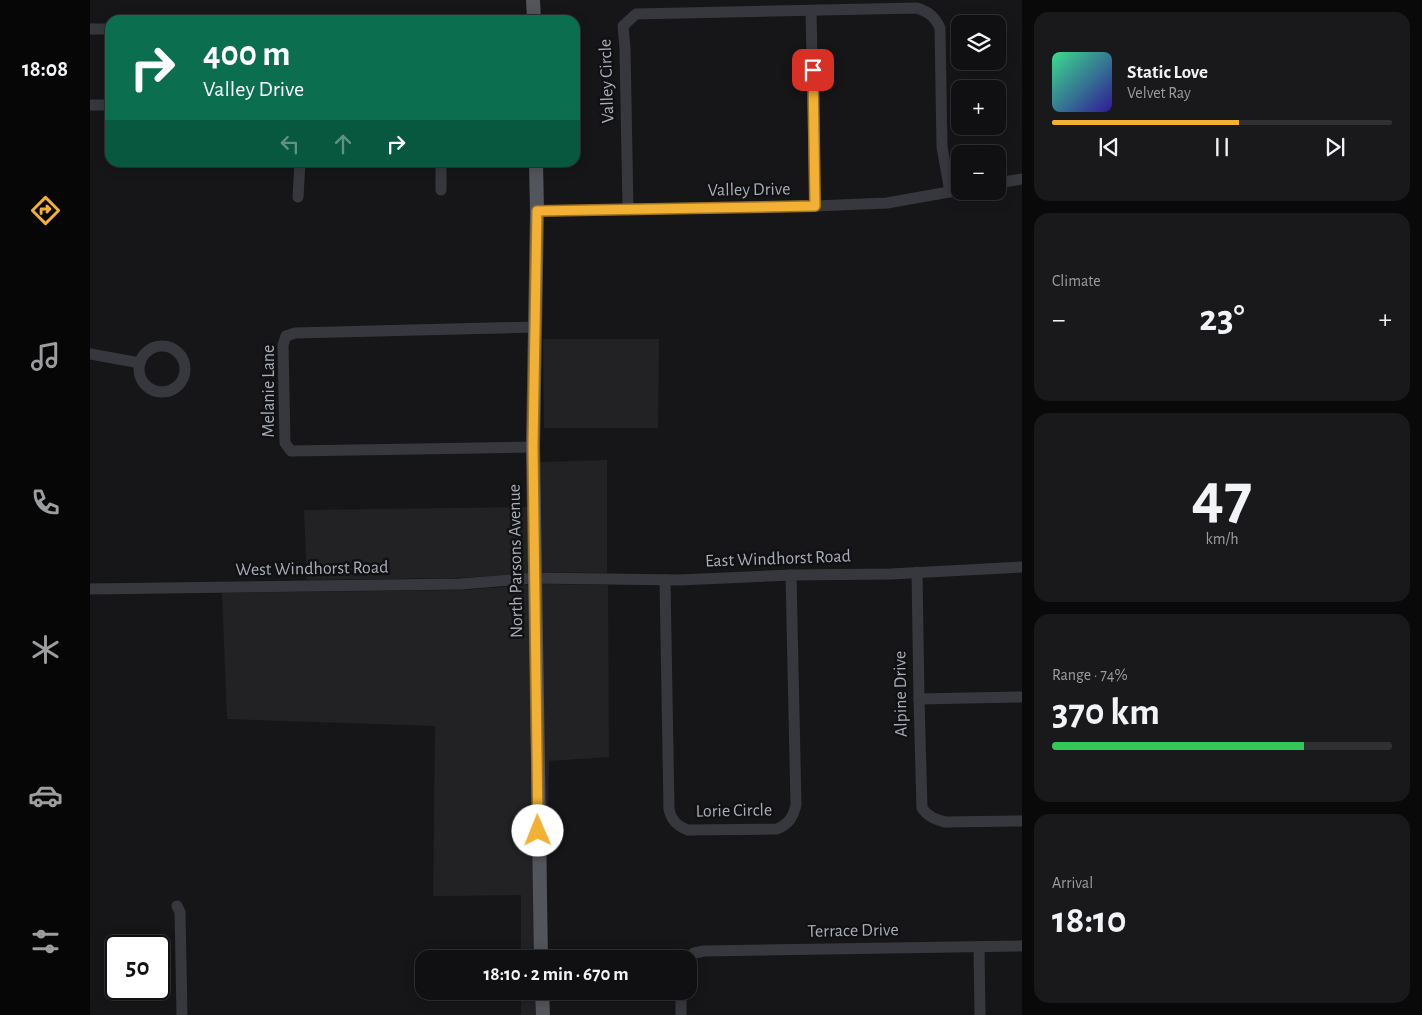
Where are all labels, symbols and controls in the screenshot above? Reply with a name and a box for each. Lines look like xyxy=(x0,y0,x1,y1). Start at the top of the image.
map controls xyxy=(951,15,1006,200)
button: layers xyxy=(951,15,1006,70)
icon: right xyxy=(120,35,185,100)
text: 400 m xyxy=(203,37,291,72)
street label: Valley Circle xyxy=(597,38,617,124)
pin xyxy=(792,49,834,91)
icon: arrive xyxy=(799,56,827,84)
text: 18:08 xyxy=(22,58,68,80)
text: Static Love xyxy=(1127,63,1208,82)
text: Valley Drive xyxy=(203,78,304,100)
button: + xyxy=(951,80,1006,135)
text: Velvet Ray xyxy=(1127,85,1191,101)
icon: left xyxy=(276,130,304,158)
icon: ahead xyxy=(329,130,357,158)
icon: right xyxy=(382,130,410,158)
icon: previous xyxy=(1095,133,1123,161)
icon: pause xyxy=(1208,133,1236,161)
icon: next xyxy=(1321,133,1349,161)
button: − xyxy=(951,145,1006,200)
street label: Valley Drive xyxy=(707,180,791,200)
icon: directions xyxy=(28,193,63,228)
text: Climate xyxy=(1052,273,1101,289)
text: 23° xyxy=(1199,300,1245,338)
text: − xyxy=(1052,306,1065,334)
text: + xyxy=(1379,306,1392,334)
icon: music xyxy=(28,339,63,374)
street label: Melanie Lane xyxy=(260,345,278,437)
text: 47 xyxy=(1192,465,1252,530)
street label: North Parsons Avenue xyxy=(506,484,526,638)
icon: phone xyxy=(28,485,63,520)
text: km/h xyxy=(1205,531,1239,547)
street label: East Windhorst Road xyxy=(705,547,851,571)
street label: West Windhorst Road xyxy=(235,559,389,579)
icon: climate xyxy=(28,632,63,667)
street label: Alpine Drive xyxy=(891,651,911,737)
text: Range · 74% xyxy=(1052,667,1128,683)
text: 370 km xyxy=(1052,694,1160,732)
icon: car xyxy=(28,778,63,813)
street label: Lorie Circle xyxy=(696,801,772,821)
position arrow xyxy=(511,804,563,856)
text: Arrival xyxy=(1052,875,1093,891)
text: 18:10 xyxy=(1052,902,1127,940)
street label: Terrace Drive xyxy=(807,921,899,941)
icon: filters xyxy=(28,924,63,959)
speed limit sign: 50 xyxy=(105,935,170,1000)
text: 18:10 · 2 min · 670 m xyxy=(483,965,629,984)

